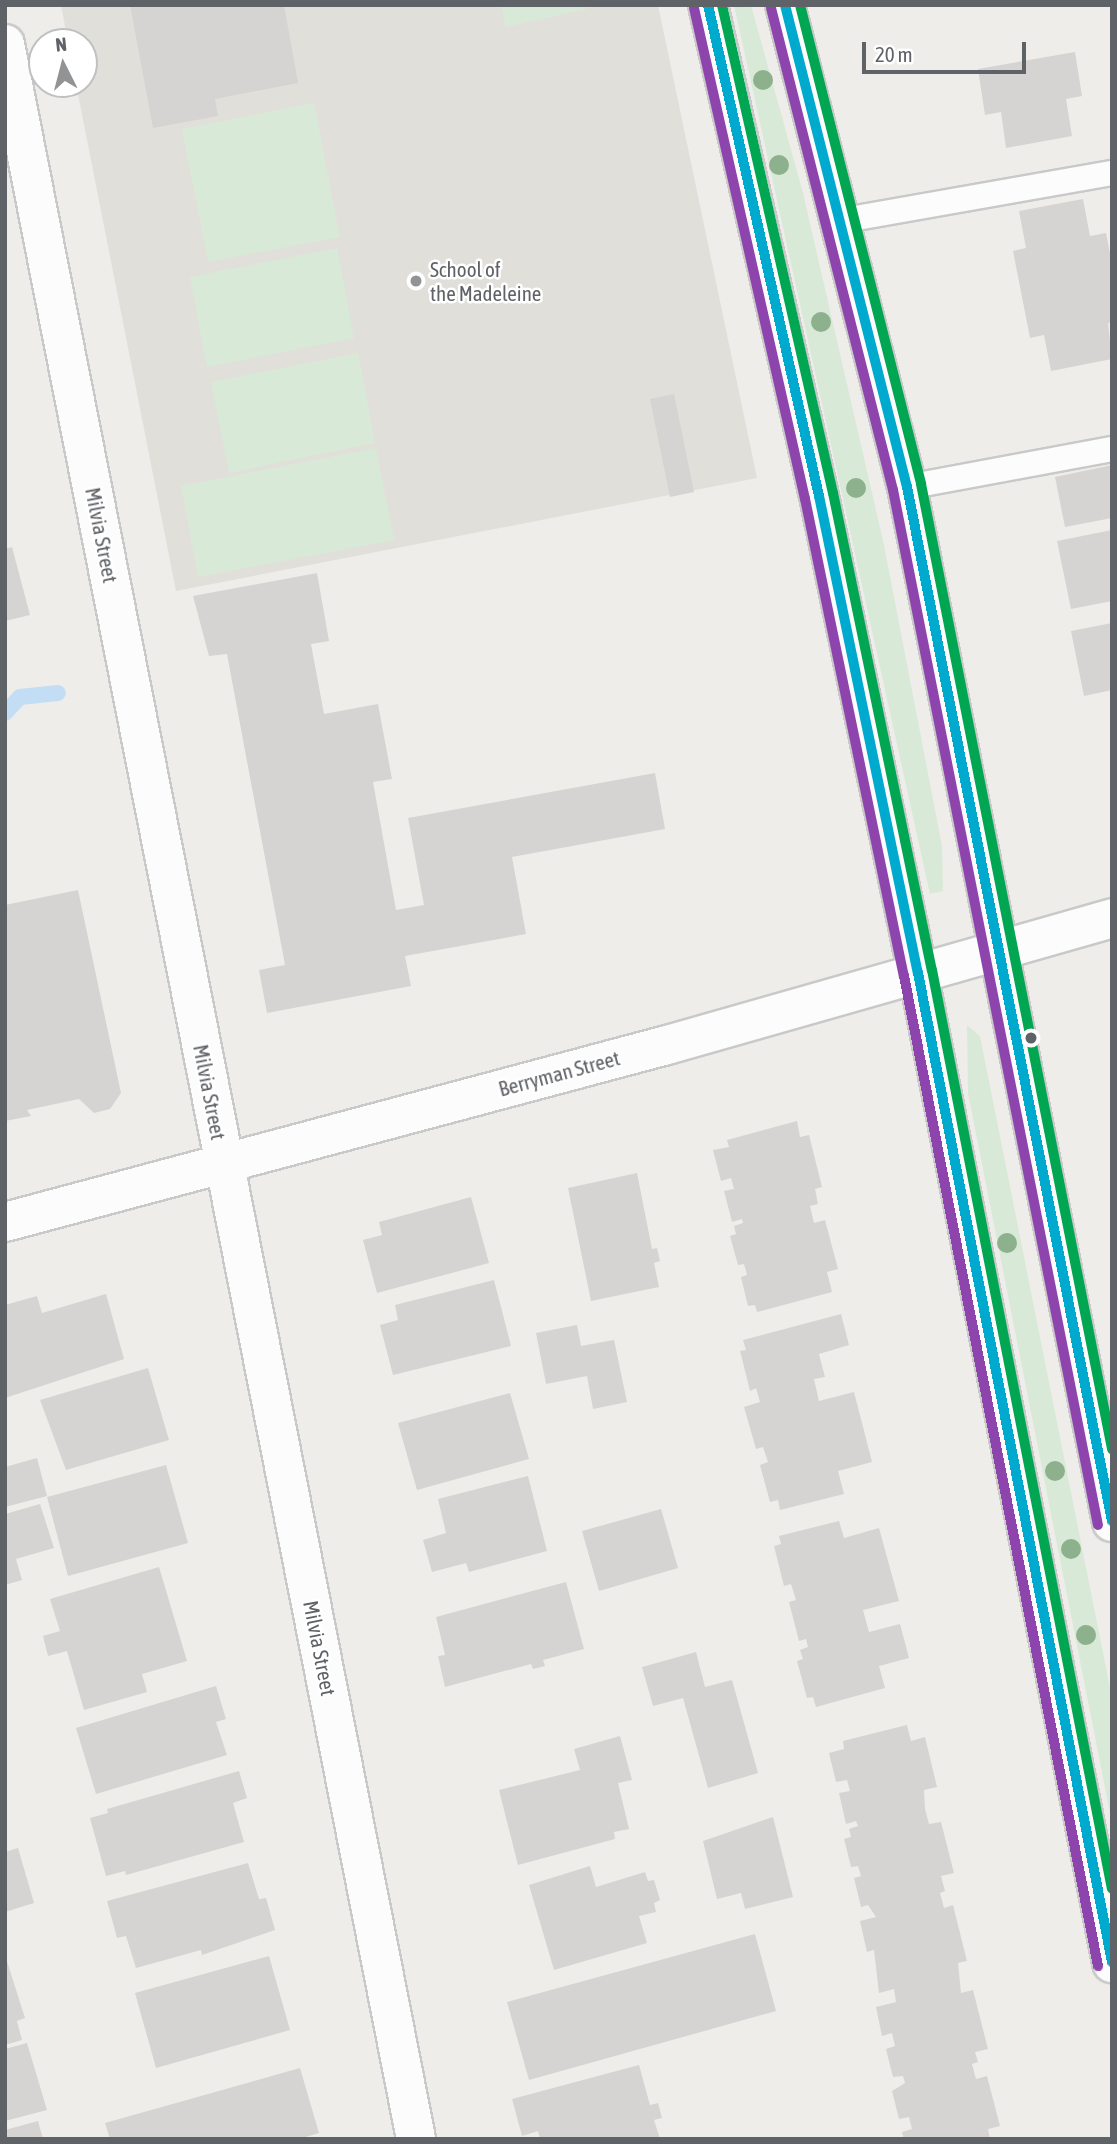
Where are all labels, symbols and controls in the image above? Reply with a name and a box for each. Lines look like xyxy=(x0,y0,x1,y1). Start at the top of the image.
north arrow xyxy=(28,28,98,98)
scale bar xyxy=(865,28,1030,72)
text: N xyxy=(54,33,68,56)
text: 20 m xyxy=(875,42,913,66)
place label: School of the Madeleine xyxy=(430,256,541,306)
marker: School of the Madeleine xyxy=(408,273,424,289)
street label: Milvia Street xyxy=(80,485,124,585)
unlabelled marker xyxy=(1024,1031,1038,1045)
street label: Milvia Street xyxy=(188,1042,232,1142)
street label: Berryman Street xyxy=(496,1045,622,1101)
street label: Milvia Street xyxy=(298,1598,342,1698)

